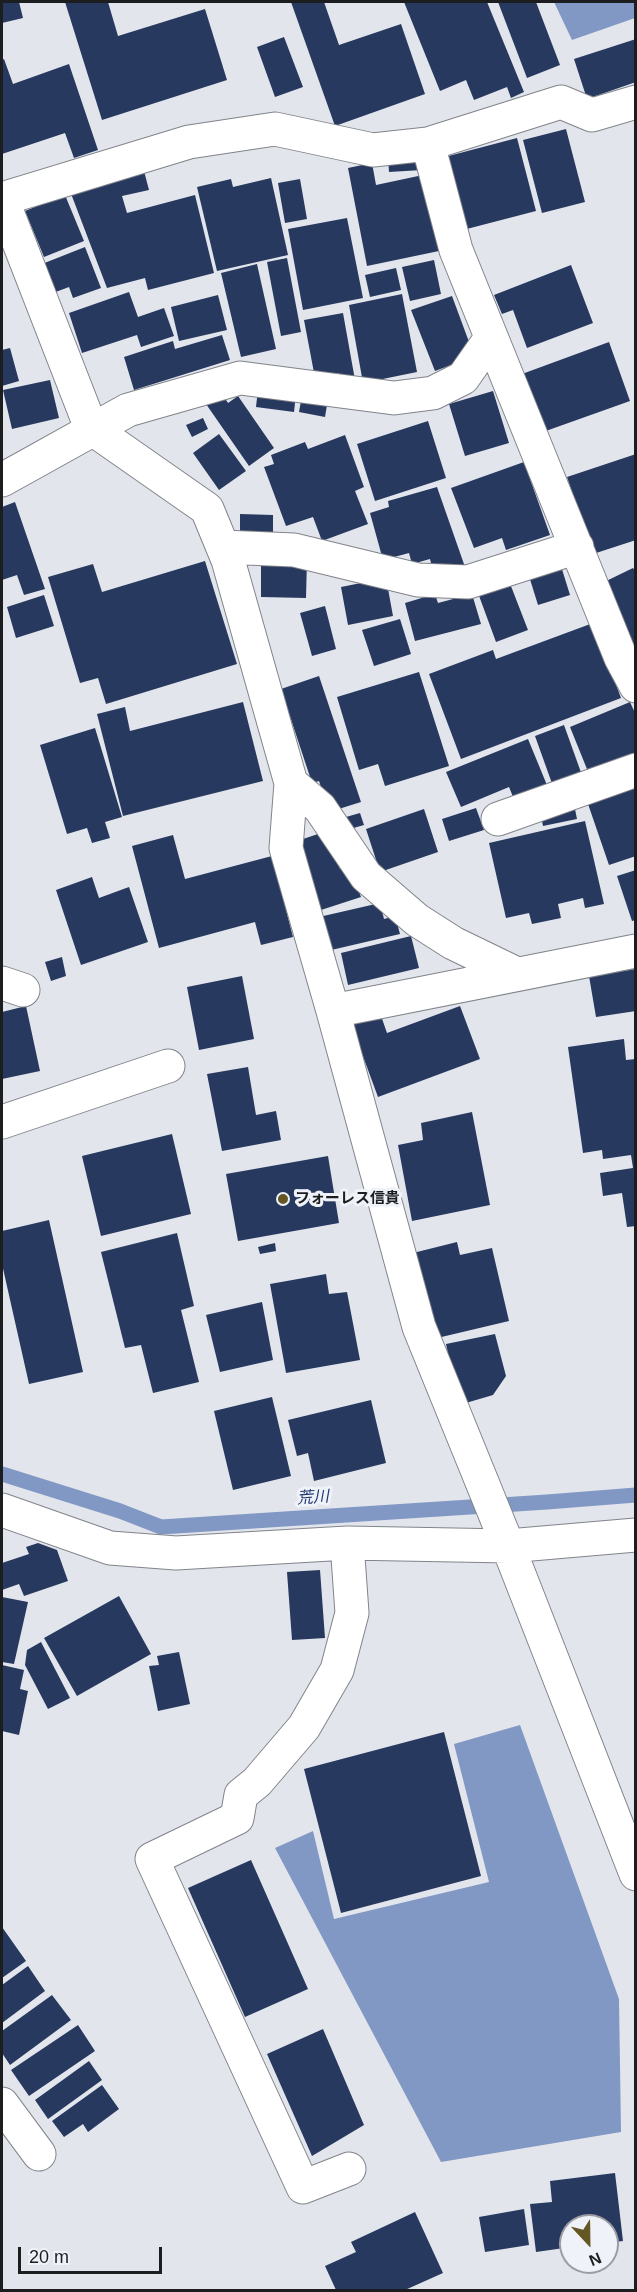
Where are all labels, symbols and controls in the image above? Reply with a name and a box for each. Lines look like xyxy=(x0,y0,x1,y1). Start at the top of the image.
place label: フォーレス信貴 xyxy=(295,1190,400,1208)
marker: フォーレス信貴 xyxy=(276,1192,290,1206)
water label: 荒川 xyxy=(296,1487,330,1509)
north arrow xyxy=(559,2214,619,2274)
scale bar xyxy=(21,2235,165,2273)
text: 20 m xyxy=(29,2247,69,2267)
text: N xyxy=(587,2249,604,2269)

